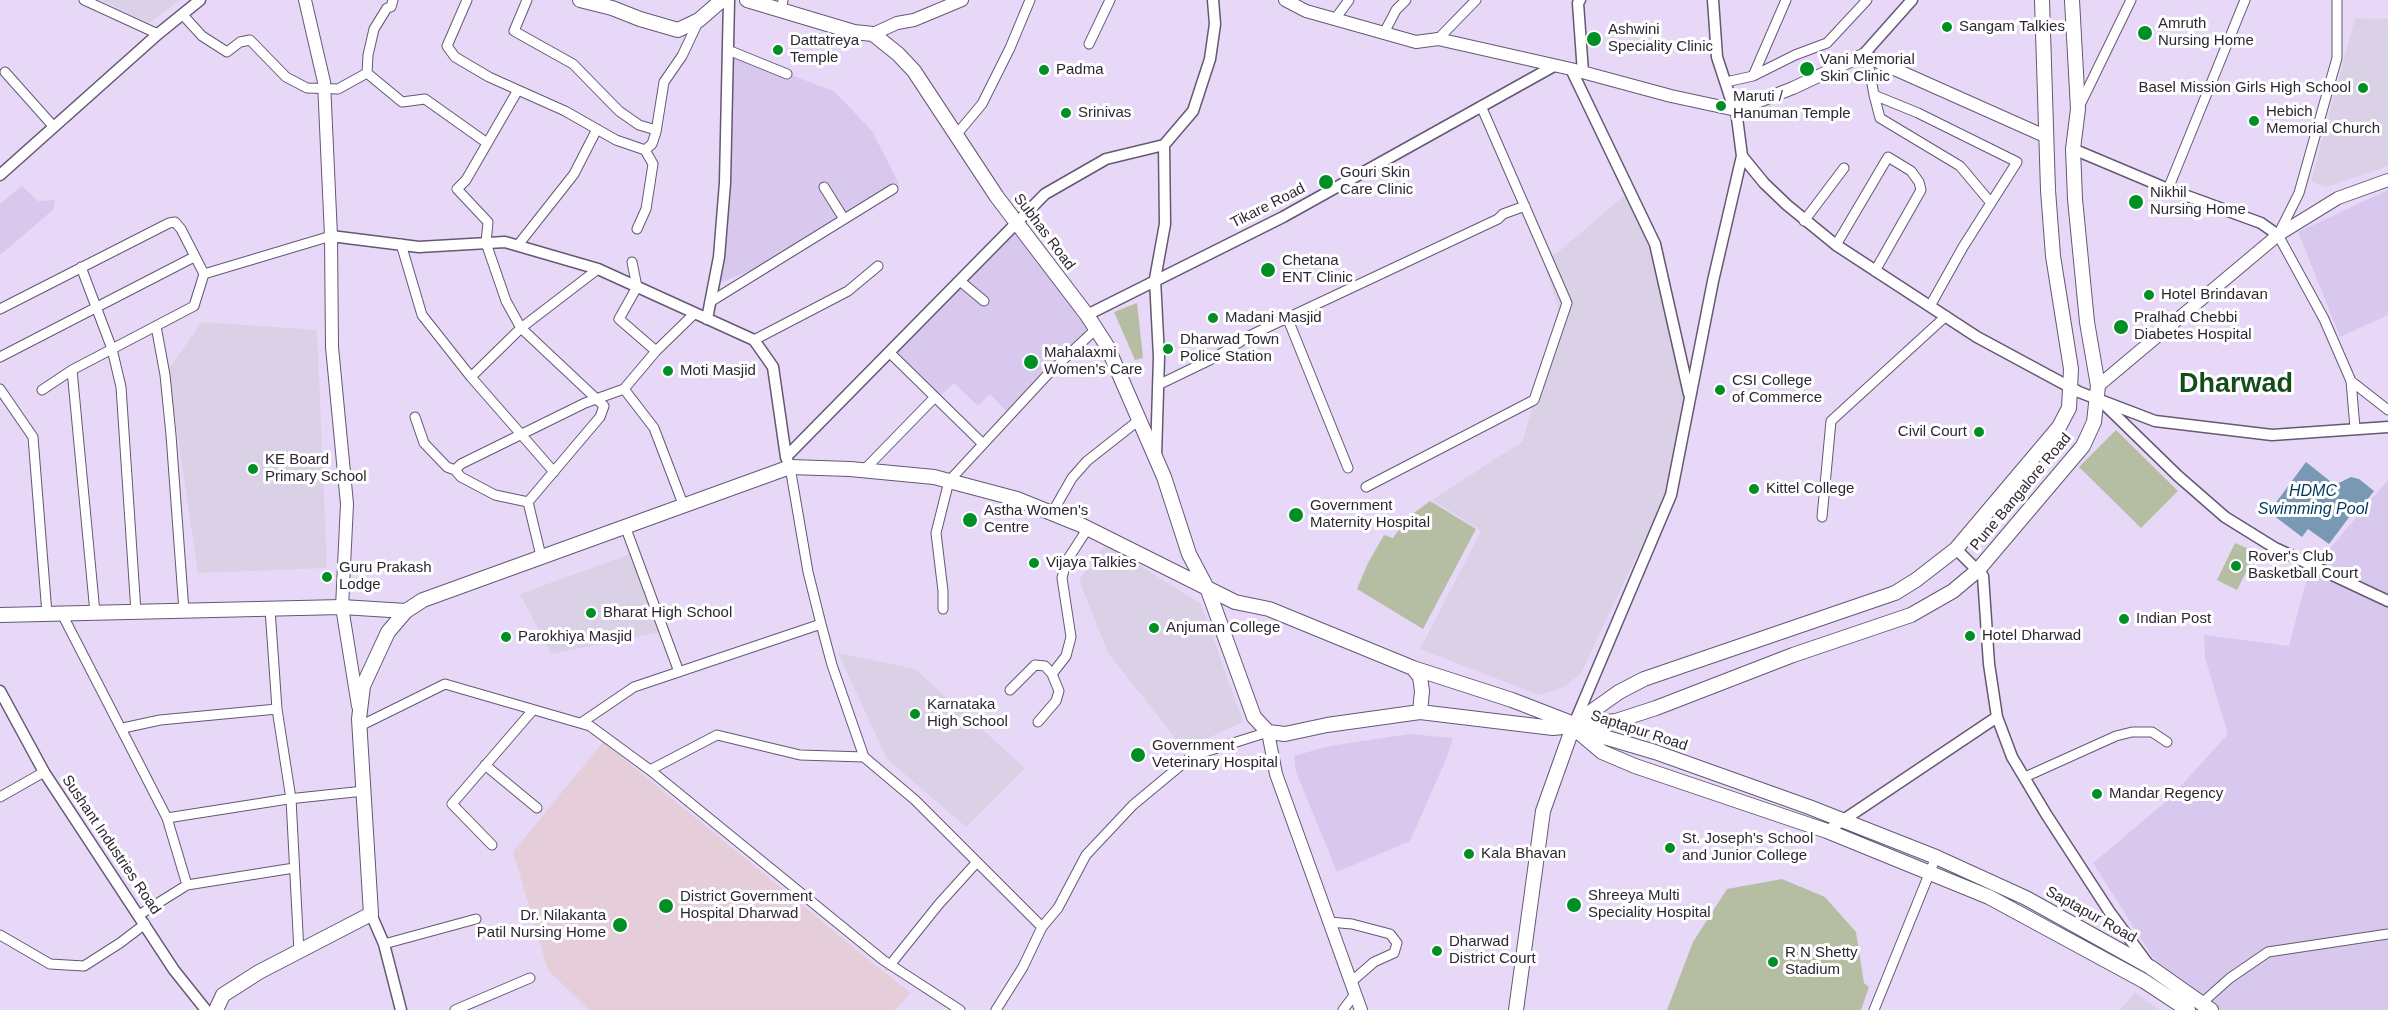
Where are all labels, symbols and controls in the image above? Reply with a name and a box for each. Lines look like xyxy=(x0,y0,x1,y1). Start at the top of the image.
place label: Amruth Nursing Home xyxy=(2158,15,2254,50)
place label: Sangam Talkies xyxy=(1959,18,2065,36)
marker: Sangam Talkies xyxy=(1940,20,1954,34)
place label: Ashwini Speciality Clinic xyxy=(1608,21,1713,56)
marker: Amruth Nursing Home xyxy=(2136,24,2154,42)
marker: Ashwini Speciality Clinic xyxy=(1585,30,1603,48)
place label: Dattatreya Temple xyxy=(790,32,859,67)
marker: Dattatreya Temple xyxy=(771,43,785,57)
place label: Vani Memorial Skin Clinic xyxy=(1820,51,1915,86)
marker: Vani Memorial Skin Clinic xyxy=(1798,60,1816,78)
place label: Padma xyxy=(1056,61,1104,79)
marker: Padma xyxy=(1037,63,1051,77)
place label: Basel Mission Girls High School xyxy=(2138,79,2351,97)
marker: Basel Mission Girls High School xyxy=(2356,81,2370,95)
place label: Maruti / Hanuman Temple xyxy=(1733,88,1851,123)
marker: Maruti / Hanuman Temple xyxy=(1714,99,1728,113)
place label: Hebich Memorial Church xyxy=(2266,103,2380,138)
place label: Srinivas xyxy=(1078,104,1131,122)
marker: Srinivas xyxy=(1059,106,1073,120)
marker: Hebich Memorial Church xyxy=(2247,114,2261,128)
place label: Gouri Skin Care Clinic xyxy=(1340,164,1413,199)
marker: Gouri Skin Care Clinic xyxy=(1317,173,1335,191)
street label: Tikare Road xyxy=(1228,180,1308,232)
place label: Nikhil Nursing Home xyxy=(2150,184,2246,219)
street label: Subhas Road xyxy=(1009,190,1079,274)
marker: Nikhil Nursing Home xyxy=(2127,193,2145,211)
place label: Chetana ENT Clinic xyxy=(1282,252,1353,287)
marker: Chetana ENT Clinic xyxy=(1259,261,1277,279)
place label: Hotel Brindavan xyxy=(2161,286,2268,304)
marker: Hotel Brindavan xyxy=(2142,288,2156,302)
place label: Madani Masjid xyxy=(1225,309,1322,327)
place label: Pralhad Chebbi Diabetes Hospital xyxy=(2134,309,2252,344)
marker: Madani Masjid xyxy=(1206,311,1220,325)
marker: Pralhad Chebbi Diabetes Hospital xyxy=(2112,318,2130,336)
place label: Dharwad Town Police Station xyxy=(1180,331,1279,366)
marker: Dharwad Town Police Station xyxy=(1161,342,1175,356)
place label: Mahalaxmi Women's Care xyxy=(1044,344,1142,379)
marker: Mahalaxmi Women's Care xyxy=(1022,353,1040,371)
place label: Moti Masjid xyxy=(680,362,756,380)
marker: Moti Masjid xyxy=(661,364,675,378)
district label: Dharwad xyxy=(2179,369,2293,401)
place label: CSI College of Commerce xyxy=(1732,372,1822,407)
marker: CSI College of Commerce xyxy=(1713,383,1727,397)
place label: Civil Court xyxy=(1898,423,1967,441)
marker: Civil Court xyxy=(1972,425,1986,439)
street label: Pune Bangalore Road xyxy=(1967,430,2075,554)
place label: KE Board Primary School xyxy=(265,451,367,486)
marker: KE Board Primary School xyxy=(246,462,260,476)
place label: Kittel College xyxy=(1766,480,1854,498)
marker: Kittel College xyxy=(1747,482,1761,496)
water label: HDMC Swimming Pool xyxy=(2258,482,2368,520)
place label: Government Maternity Hospital xyxy=(1310,497,1430,532)
place label: Astha Women's Centre xyxy=(984,502,1088,537)
marker: Government Maternity Hospital xyxy=(1287,506,1305,524)
marker: Astha Women's Centre xyxy=(961,511,979,529)
place label: Rover's Club Basketball Court xyxy=(2248,548,2358,583)
place label: Vijaya Talkies xyxy=(1046,554,1137,572)
marker: Vijaya Talkies xyxy=(1027,556,1041,570)
place label: Guru Prakash Lodge xyxy=(339,559,432,594)
marker: Rover's Club Basketball Court xyxy=(2229,559,2243,573)
marker: Guru Prakash Lodge xyxy=(320,570,334,584)
place label: Bharat High School xyxy=(603,604,732,622)
marker: Bharat High School xyxy=(584,606,598,620)
place label: Indian Post xyxy=(2136,610,2211,628)
marker: Indian Post xyxy=(2117,612,2131,626)
place label: Anjuman College xyxy=(1166,619,1280,637)
marker: Anjuman College xyxy=(1147,621,1161,635)
place label: Hotel Dharwad xyxy=(1982,627,2081,645)
place label: Parokhiya Masjid xyxy=(518,628,632,646)
marker: Hotel Dharwad xyxy=(1963,629,1977,643)
marker: Parokhiya Masjid xyxy=(499,630,513,644)
place label: Karnataka High School xyxy=(927,696,1008,731)
marker: Karnataka High School xyxy=(908,707,922,721)
street label: Saptapur Road xyxy=(1588,707,1690,755)
place label: Government Veterinary Hospital xyxy=(1152,737,1278,772)
marker: Government Veterinary Hospital xyxy=(1129,746,1147,764)
street label: Sushant Industries Road xyxy=(58,772,164,918)
place label: Mandar Regency xyxy=(2109,785,2223,803)
marker: Mandar Regency xyxy=(2090,787,2104,801)
place label: St. Joseph's School and Junior College xyxy=(1682,830,1813,865)
marker: St. Joseph's School and Junior College xyxy=(1663,841,1677,855)
place label: Kala Bhavan xyxy=(1481,845,1566,863)
marker: Kala Bhavan xyxy=(1462,847,1476,861)
street label: Saptapur Road xyxy=(2043,883,2139,947)
place label: Shreeya Multi Speciality Hospital xyxy=(1588,887,1711,922)
place label: District Government Hospital Dharwad xyxy=(680,888,813,923)
marker: Shreeya Multi Speciality Hospital xyxy=(1565,896,1583,914)
marker: District Government Hospital Dharwad xyxy=(657,897,675,915)
place label: Dr. Nilakanta Patil Nursing Home xyxy=(477,907,606,942)
marker: Dr. Nilakanta Patil Nursing Home xyxy=(611,916,629,934)
place label: Dharwad District Court xyxy=(1449,933,1536,968)
marker: Dharwad District Court xyxy=(1430,944,1444,958)
place label: R N Shetty Stadium xyxy=(1785,944,1858,979)
marker: R N Shetty Stadium xyxy=(1766,955,1780,969)

